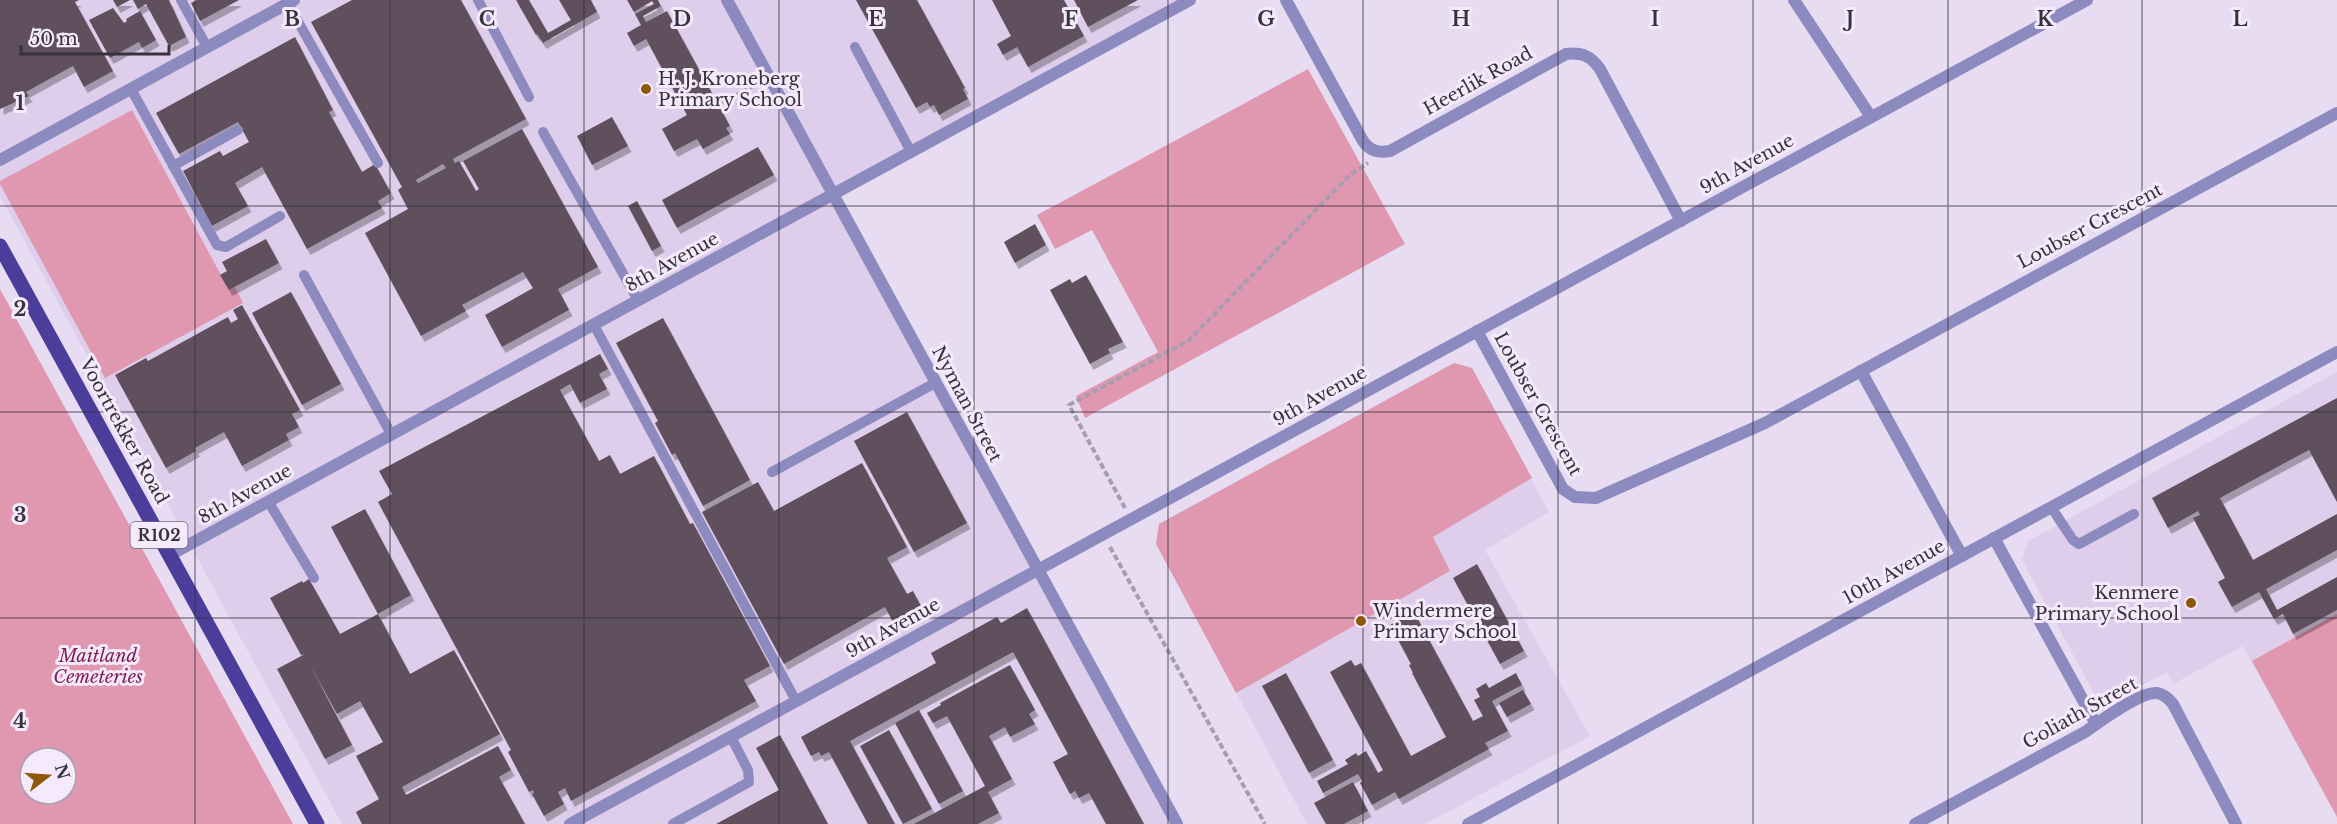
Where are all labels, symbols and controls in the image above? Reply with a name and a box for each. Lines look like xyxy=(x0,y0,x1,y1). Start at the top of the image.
text: B xyxy=(284,7,300,31)
text: C xyxy=(479,7,495,31)
text: D xyxy=(673,7,691,31)
text: E xyxy=(868,7,884,31)
text: F xyxy=(1064,7,1078,31)
text: G xyxy=(1257,7,1275,31)
text: H xyxy=(1452,7,1471,31)
text: I xyxy=(1651,7,1659,31)
text: J xyxy=(1842,7,1854,31)
text: K xyxy=(2037,7,2054,31)
text: L xyxy=(2232,7,2248,31)
scale bar xyxy=(21,18,170,56)
text: 50 m xyxy=(30,28,78,50)
street label: Heerlik Road xyxy=(1420,42,1536,120)
place label: H. J. Kroneberg Primary School xyxy=(658,68,802,111)
marker: H. J. Kroneberg Primary School xyxy=(639,82,653,96)
text: 1 xyxy=(16,91,25,115)
street label: 9th Avenue xyxy=(1696,129,1798,199)
street label: Loubser Crescent xyxy=(2014,178,2166,273)
street label: 8th Avenue xyxy=(622,227,722,297)
text: 2 xyxy=(13,297,27,321)
street label: Loubser Crescent xyxy=(1489,328,1587,480)
street label: Nyman Street xyxy=(927,342,1007,466)
street label: Voortrekker Road xyxy=(74,353,173,508)
street label: 9th Avenue xyxy=(1269,361,1371,431)
street label: 8th Avenue xyxy=(195,459,295,529)
text: 3 xyxy=(14,503,26,527)
road number: R102 xyxy=(130,522,188,548)
street label: 10th Avenue xyxy=(1839,535,1949,609)
place label: Kenmere Primary School xyxy=(2035,582,2179,625)
street label: 9th Avenue xyxy=(842,593,944,663)
marker: Kenmere Primary School xyxy=(2184,596,2198,610)
place label: Windermere Primary School xyxy=(1372,600,1517,643)
marker: Windermere Primary School xyxy=(1354,614,1368,628)
park label: Maitland Cemeteries xyxy=(53,645,143,688)
street label: Goliath Street xyxy=(2019,672,2141,754)
text: 4 xyxy=(13,709,27,733)
north arrow xyxy=(18,746,78,806)
text: N xyxy=(51,761,74,782)

